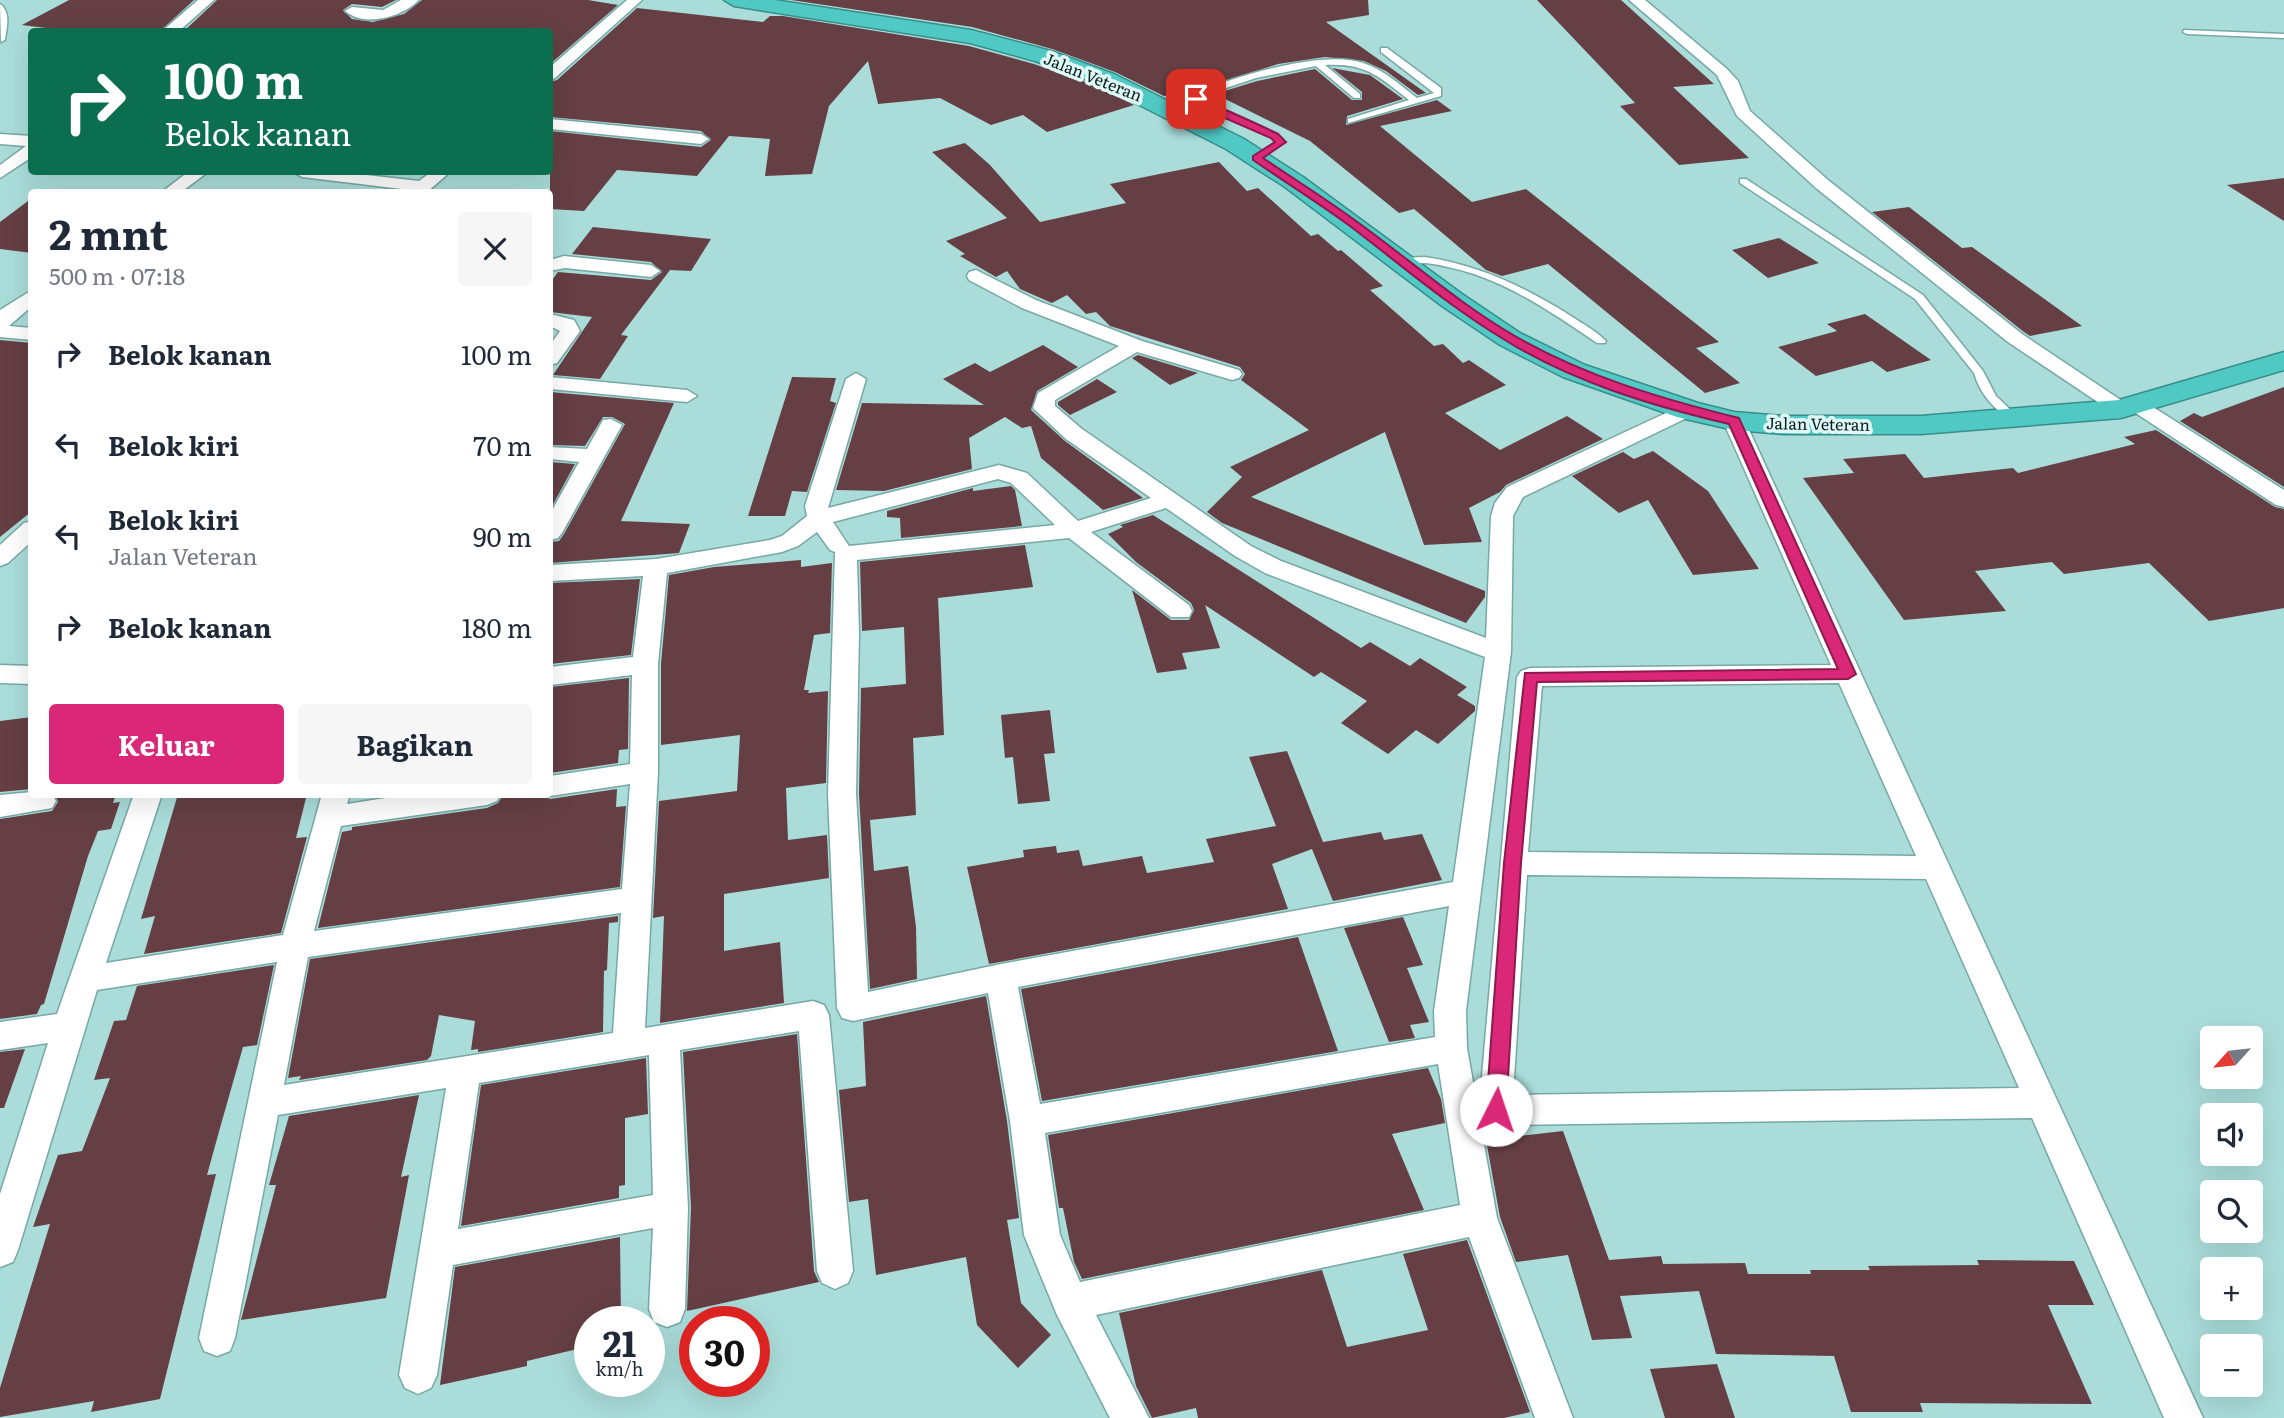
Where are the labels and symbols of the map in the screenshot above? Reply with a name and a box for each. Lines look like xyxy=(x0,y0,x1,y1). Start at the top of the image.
street label: Jalan Veteran xyxy=(1041,45,1146,107)
pin xyxy=(1166,69,1226,129)
street label: Jalan Veteran xyxy=(1766,410,1871,436)
north arrow xyxy=(2200,1026,2263,1088)
position arrow xyxy=(1459,1073,1533,1147)
speed limit sign: 30 xyxy=(679,1306,770,1397)

